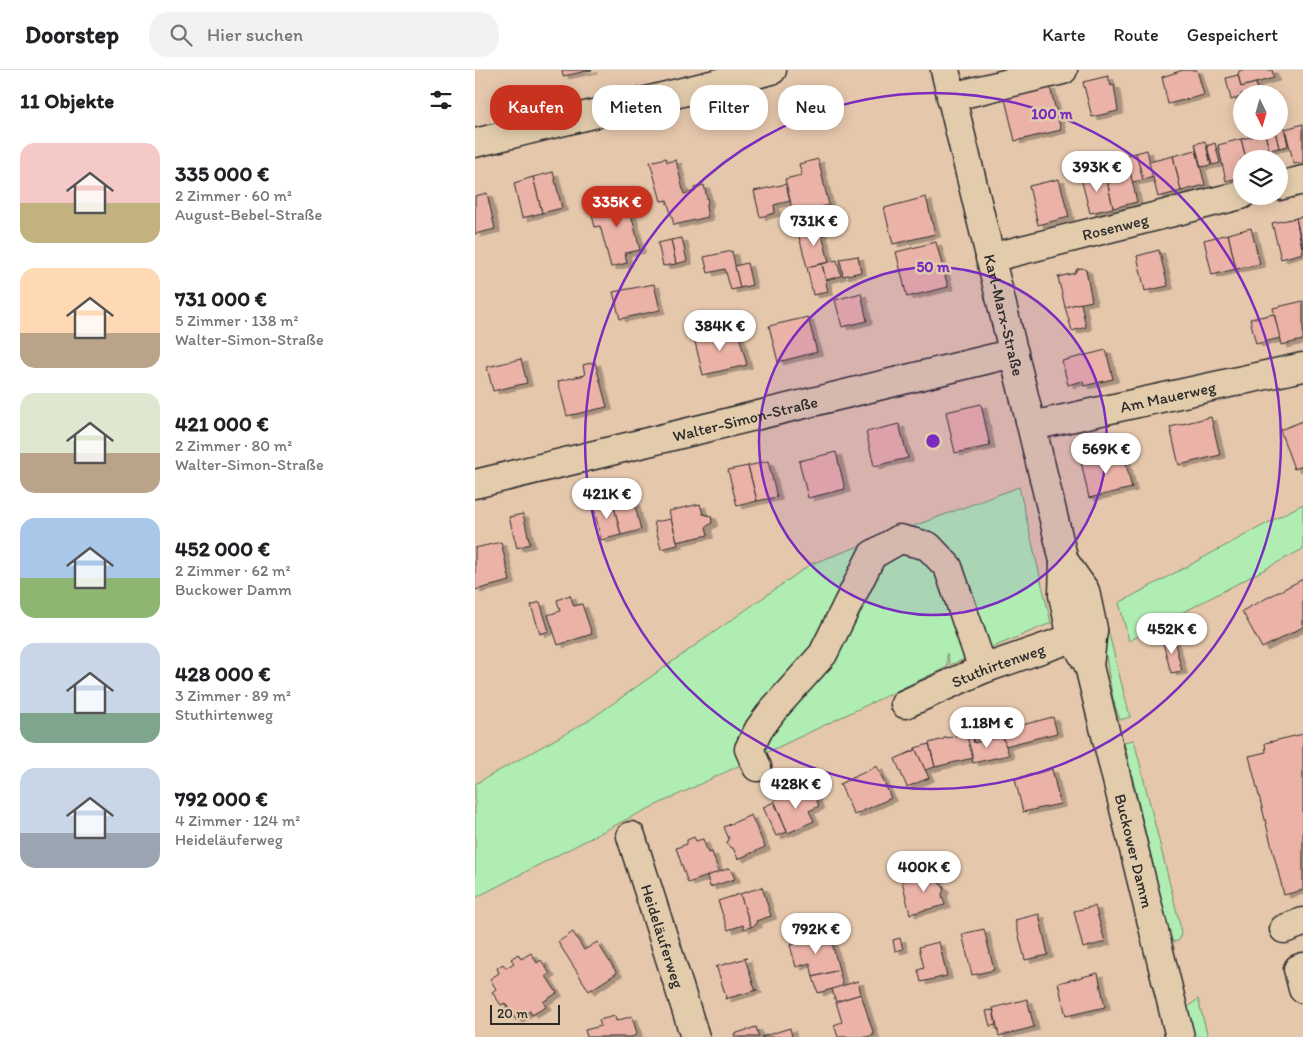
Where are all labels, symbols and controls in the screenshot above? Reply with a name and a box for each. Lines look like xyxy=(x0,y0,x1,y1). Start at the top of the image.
search box xyxy=(149,12,499,57)
text: Doorstep xyxy=(25,20,119,49)
icon: search xyxy=(167,21,195,49)
text: Hier suchen xyxy=(207,23,303,46)
text: Karte xyxy=(1042,24,1085,46)
text: Route xyxy=(1113,24,1159,46)
text: Gespeichert xyxy=(1187,24,1278,46)
chip: Kaufen xyxy=(490,85,582,130)
chip: Mieten xyxy=(592,85,680,130)
chip: Filter xyxy=(690,85,768,130)
chip: Neu xyxy=(778,85,844,130)
north arrow xyxy=(1233,85,1287,140)
map controls xyxy=(1233,85,1288,205)
icon: filters xyxy=(427,86,455,114)
text: 11 Objekte xyxy=(20,88,114,113)
text: 100 m xyxy=(1031,105,1073,123)
pin: 393K € xyxy=(1056,150,1138,193)
button: layers xyxy=(1233,150,1288,205)
text: 393K € xyxy=(1073,157,1121,176)
text: 335 000 € xyxy=(175,161,269,186)
icon: home xyxy=(60,163,120,223)
text: 2 Zimmer · 60 m² xyxy=(175,186,292,205)
pin: 335K € xyxy=(576,186,658,228)
text: 335K € xyxy=(593,192,641,211)
pin: 731K € xyxy=(773,204,855,247)
text: August-Bebel-Straße xyxy=(175,205,322,224)
street label: Rosenweg xyxy=(1080,209,1151,244)
text: 731K € xyxy=(790,211,838,230)
street label: Karl-Marx-Straße xyxy=(980,252,1028,378)
text: 50 m xyxy=(916,258,950,276)
text: 731 000 € xyxy=(175,286,267,311)
icon: home xyxy=(60,288,120,348)
pin: 384K € xyxy=(679,310,761,352)
text: 5 Zimmer · 138 m² xyxy=(175,311,299,330)
text: 384K € xyxy=(695,316,745,335)
text: Walter-Simon-Straße xyxy=(175,330,324,349)
street label: Am Mauerweg xyxy=(1118,377,1218,416)
street label: Walter-Simon-Straße xyxy=(671,391,820,445)
text: 421 000 € xyxy=(175,411,269,436)
icon: home xyxy=(60,413,120,473)
centre of rings xyxy=(924,432,942,450)
pin: 569K € xyxy=(1065,432,1147,475)
text: 2 Zimmer · 80 m² xyxy=(175,436,292,455)
text: 569K € xyxy=(1082,439,1130,458)
text: Walter-Simon-Straße xyxy=(175,455,324,474)
pin: 421K € xyxy=(566,478,648,520)
text: 421K € xyxy=(583,484,631,503)
text: 452 000 € xyxy=(175,536,270,561)
icon: home xyxy=(60,538,120,598)
text: 2 Zimmer · 62 m² xyxy=(175,561,290,580)
text: Buckower Damm xyxy=(175,580,292,599)
pin: 452K € xyxy=(1131,612,1213,655)
text: 452K € xyxy=(1147,619,1197,638)
street label: Stuthirtenweg xyxy=(948,639,1048,691)
text: 428 000 € xyxy=(175,661,270,686)
icon: home xyxy=(60,663,120,723)
text: 3 Zimmer · 89 m² xyxy=(175,686,291,705)
text: Stuthirtenweg xyxy=(175,705,273,724)
pin: 1.18M € xyxy=(941,706,1033,749)
text: 1.18M € xyxy=(961,713,1013,732)
pin: 428K € xyxy=(755,768,837,810)
text: 428K € xyxy=(771,774,821,793)
text: 792 000 € xyxy=(175,786,268,811)
icon: home xyxy=(60,788,120,848)
street label: Buckower Damm xyxy=(1111,792,1158,910)
text: 4 Zimmer · 124 m² xyxy=(175,811,300,830)
text: Heideläuferweg xyxy=(175,830,283,849)
pin: 400K € xyxy=(883,850,965,893)
text: 400K € xyxy=(898,857,950,876)
street label: Heideläuferweg xyxy=(637,882,689,991)
pin: 792K € xyxy=(775,912,857,955)
text: 792K € xyxy=(792,919,840,938)
scale bar xyxy=(490,1002,560,1025)
text: 20 m xyxy=(497,1005,528,1022)

